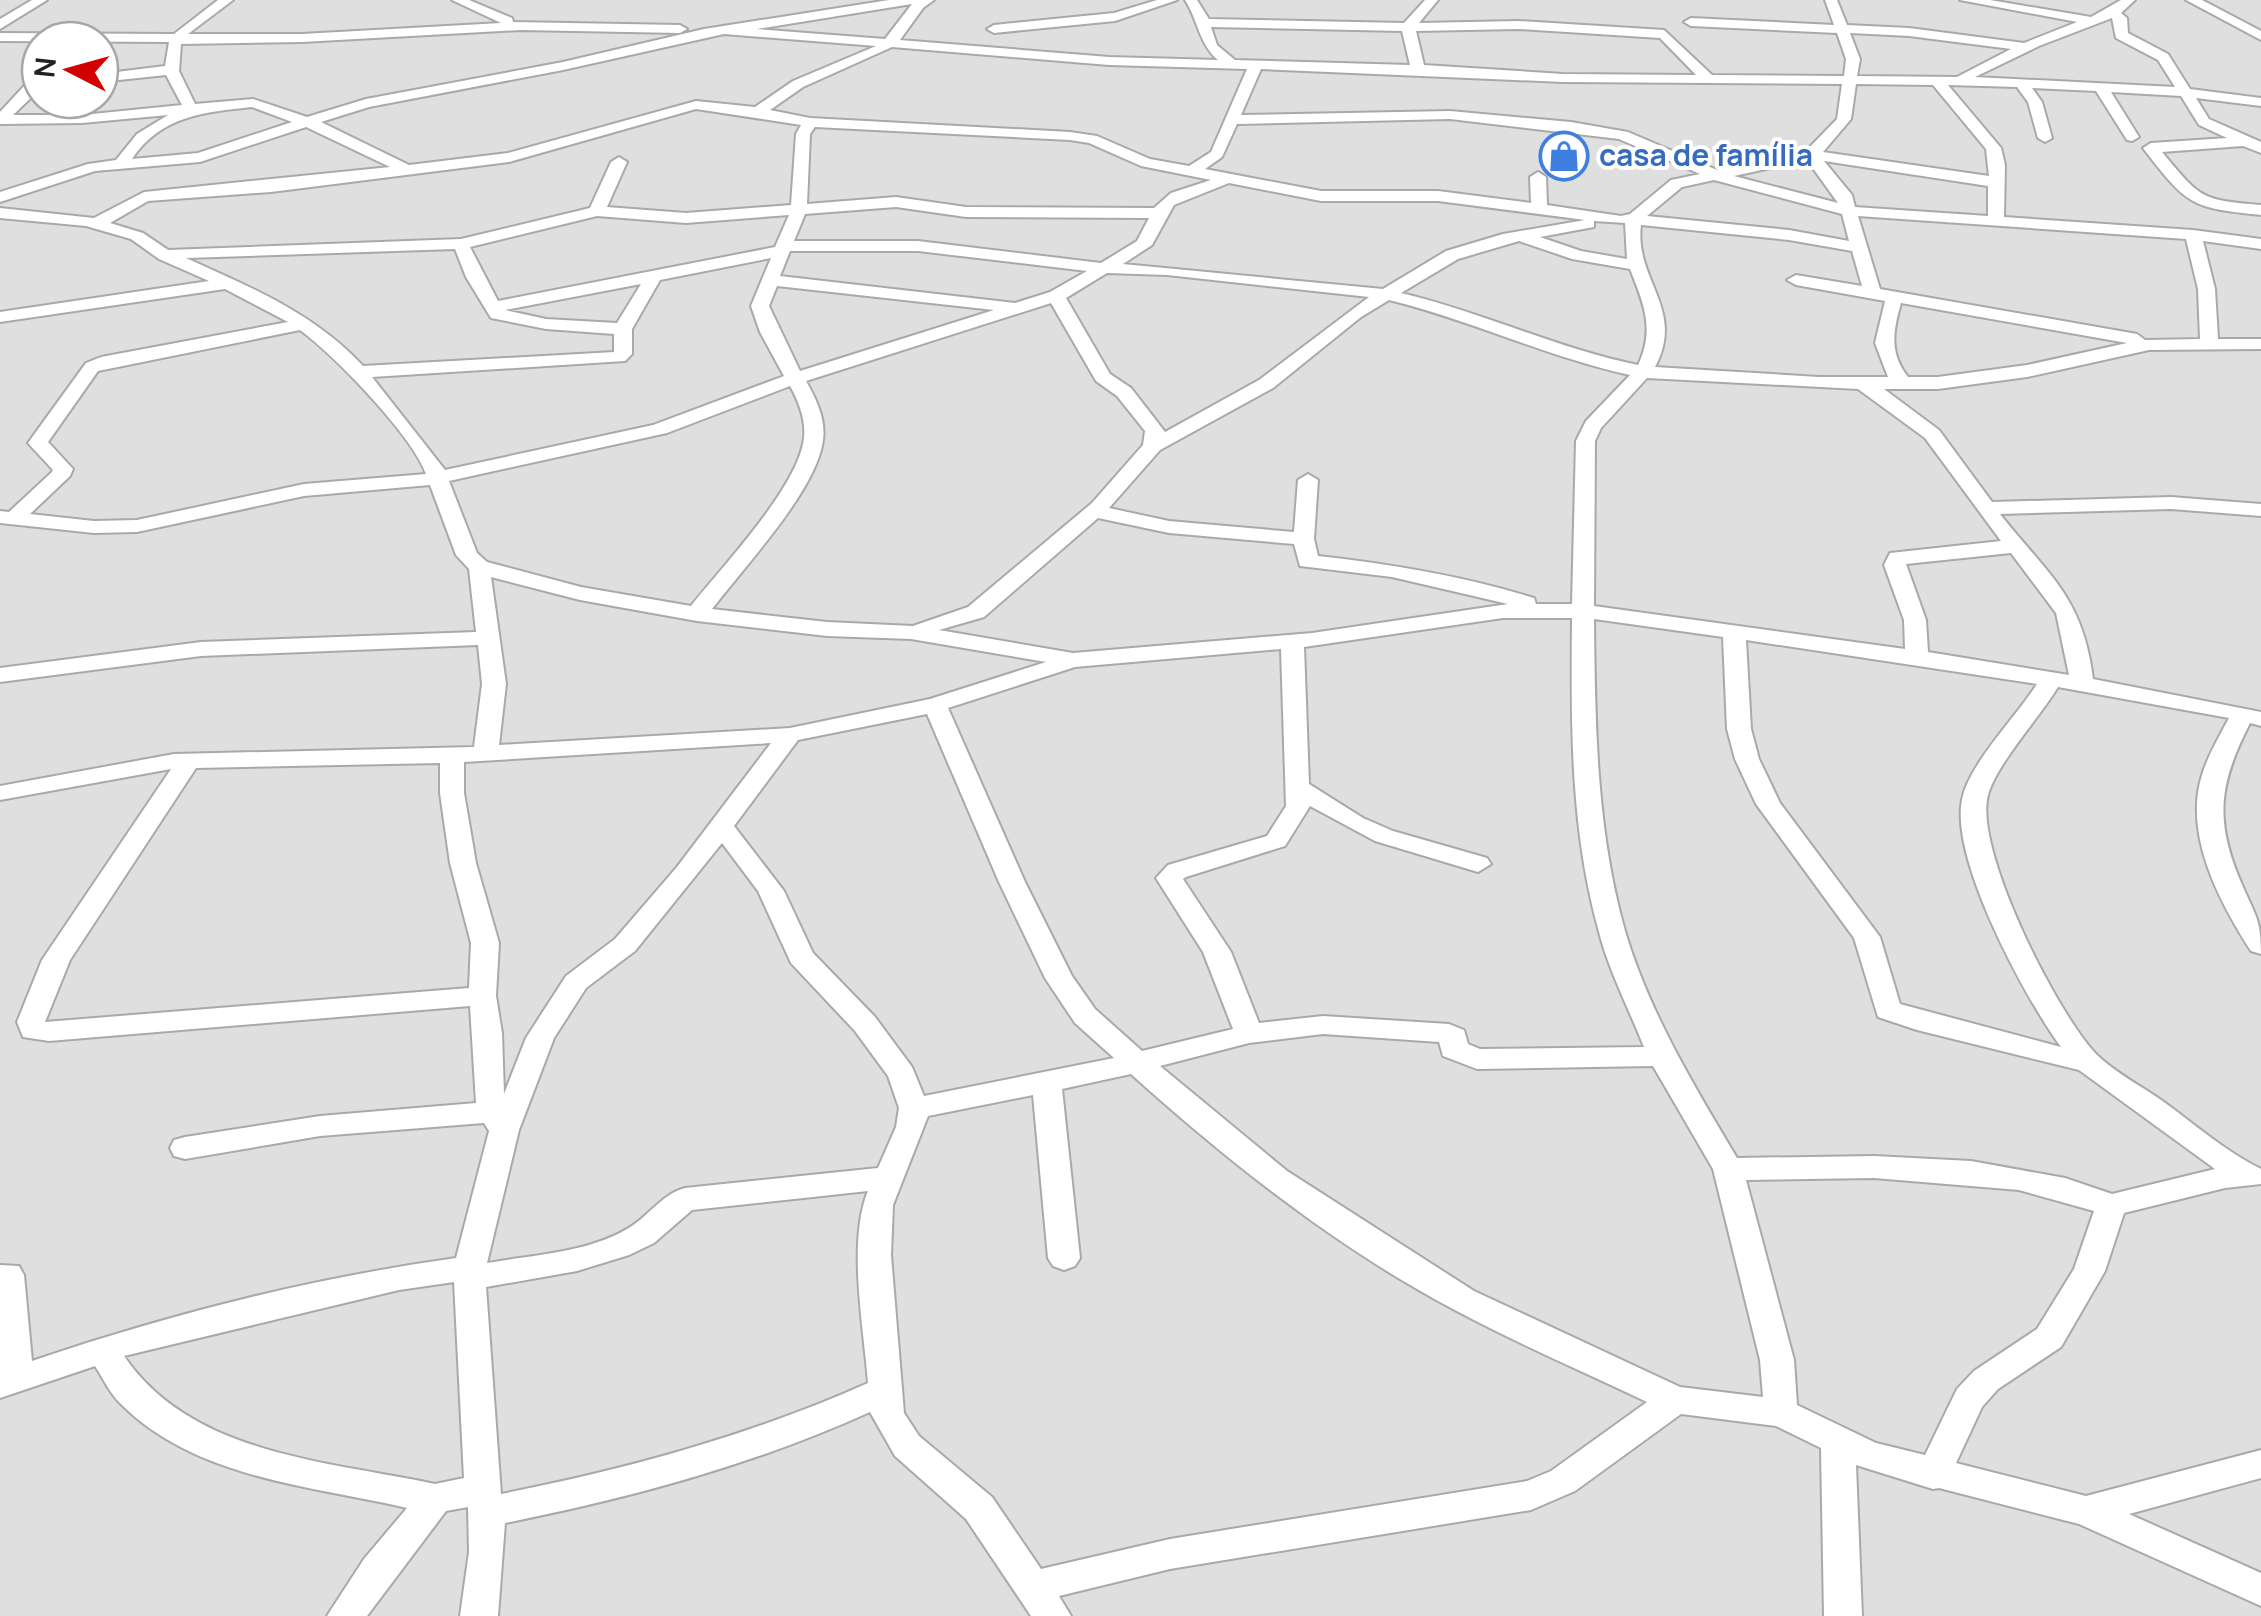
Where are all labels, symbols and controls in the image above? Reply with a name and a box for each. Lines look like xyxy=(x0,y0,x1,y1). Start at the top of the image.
north arrow xyxy=(20,20,120,120)
text: N xyxy=(24,55,64,79)
shop icon: casa de família xyxy=(1538,130,1590,182)
place label: casa de família xyxy=(1599,134,1813,175)

